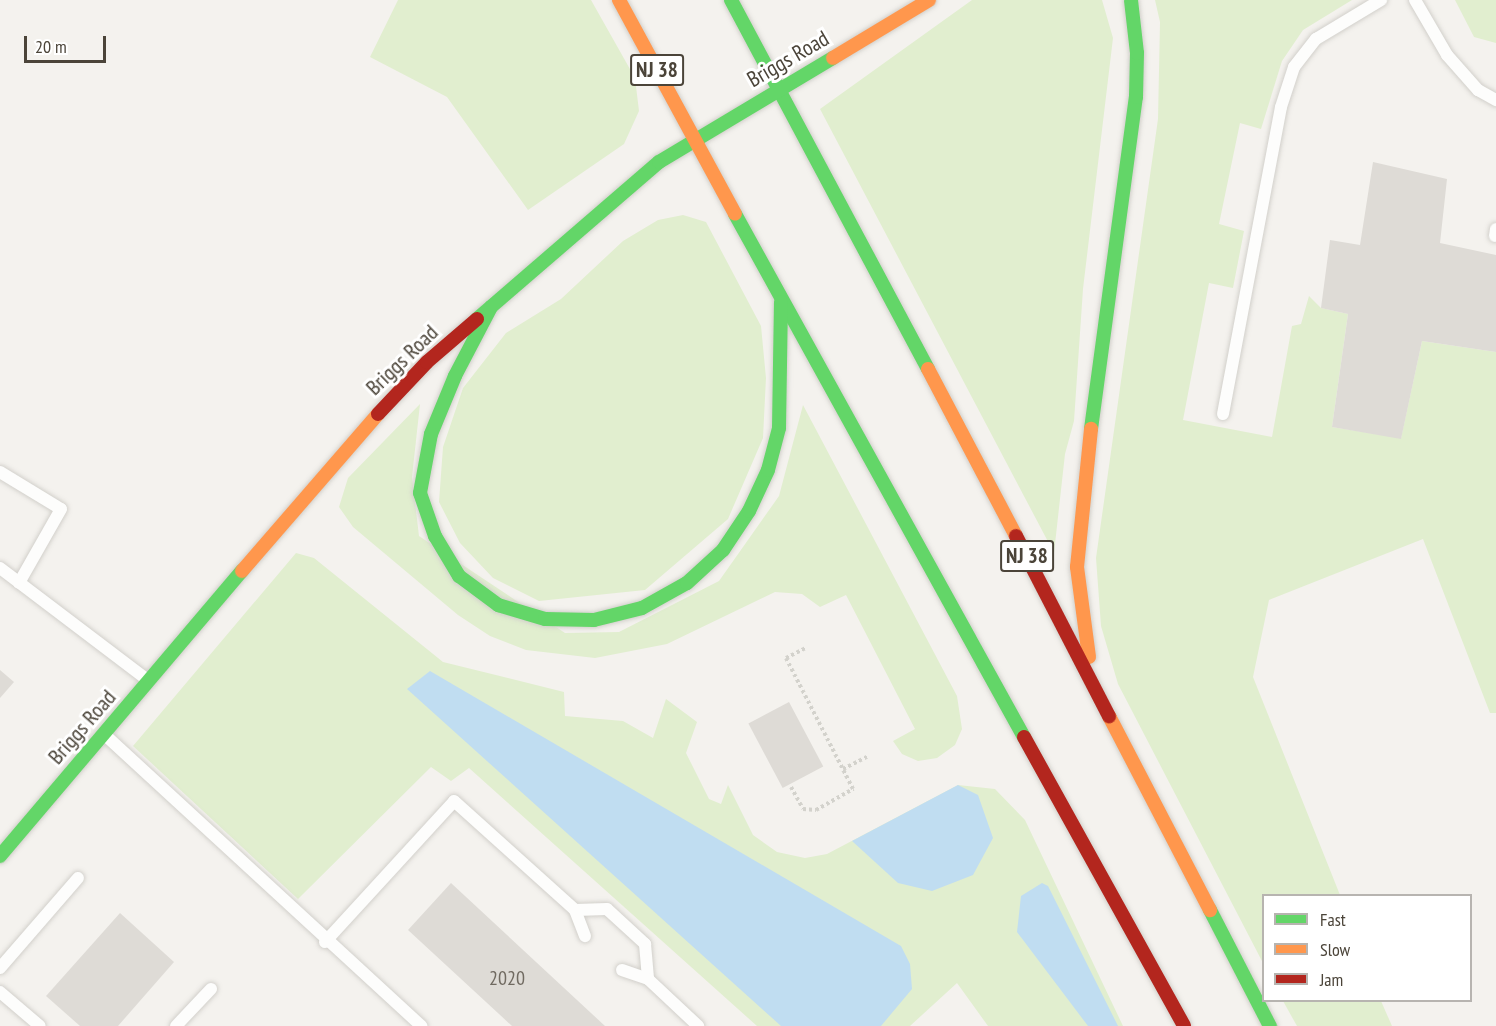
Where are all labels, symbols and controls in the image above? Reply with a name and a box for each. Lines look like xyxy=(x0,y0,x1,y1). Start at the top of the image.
scale bar xyxy=(27,24,110,62)
street label: Briggs Road xyxy=(743,25,833,93)
text: 20 m xyxy=(35,35,67,58)
road number: NJ 38 xyxy=(630,52,684,88)
street label: Briggs Road xyxy=(361,319,443,401)
road number: NJ 38 xyxy=(1000,538,1054,574)
street label: Briggs Road xyxy=(43,684,121,770)
legend xyxy=(1262,894,1472,1002)
text: Fast xyxy=(1320,908,1346,931)
text: Slow xyxy=(1320,938,1350,961)
house number: 2020 xyxy=(489,966,525,990)
text: Jam xyxy=(1320,968,1343,991)

